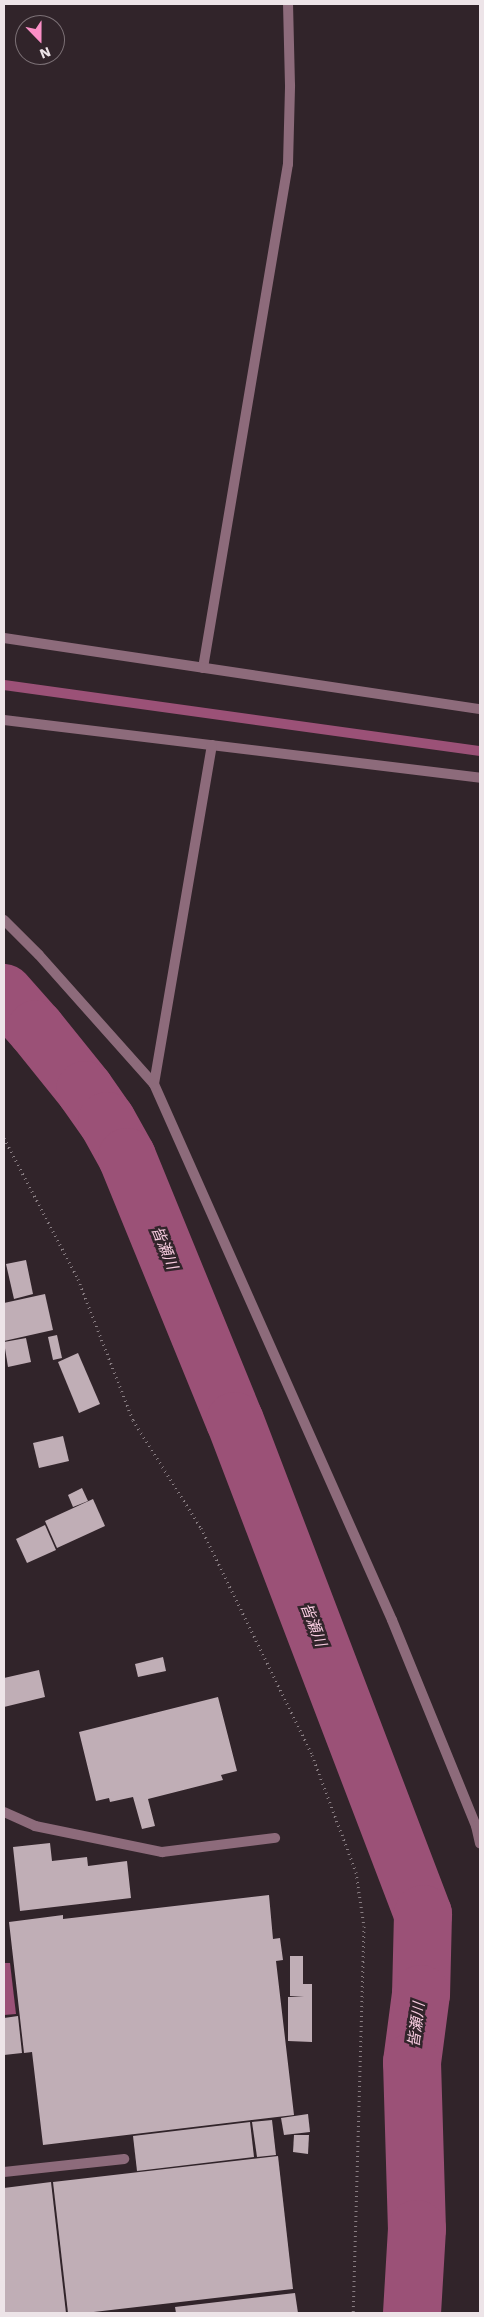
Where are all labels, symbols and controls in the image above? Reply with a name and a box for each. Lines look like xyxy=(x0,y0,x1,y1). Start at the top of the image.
north arrow xyxy=(15,15,65,65)
text: N xyxy=(37,44,53,62)
water label: 皆瀬川 xyxy=(147,1224,181,1272)
water label: 皆瀬川 xyxy=(297,1601,329,1649)
water label: 皆瀬川 xyxy=(405,2002,429,2048)

